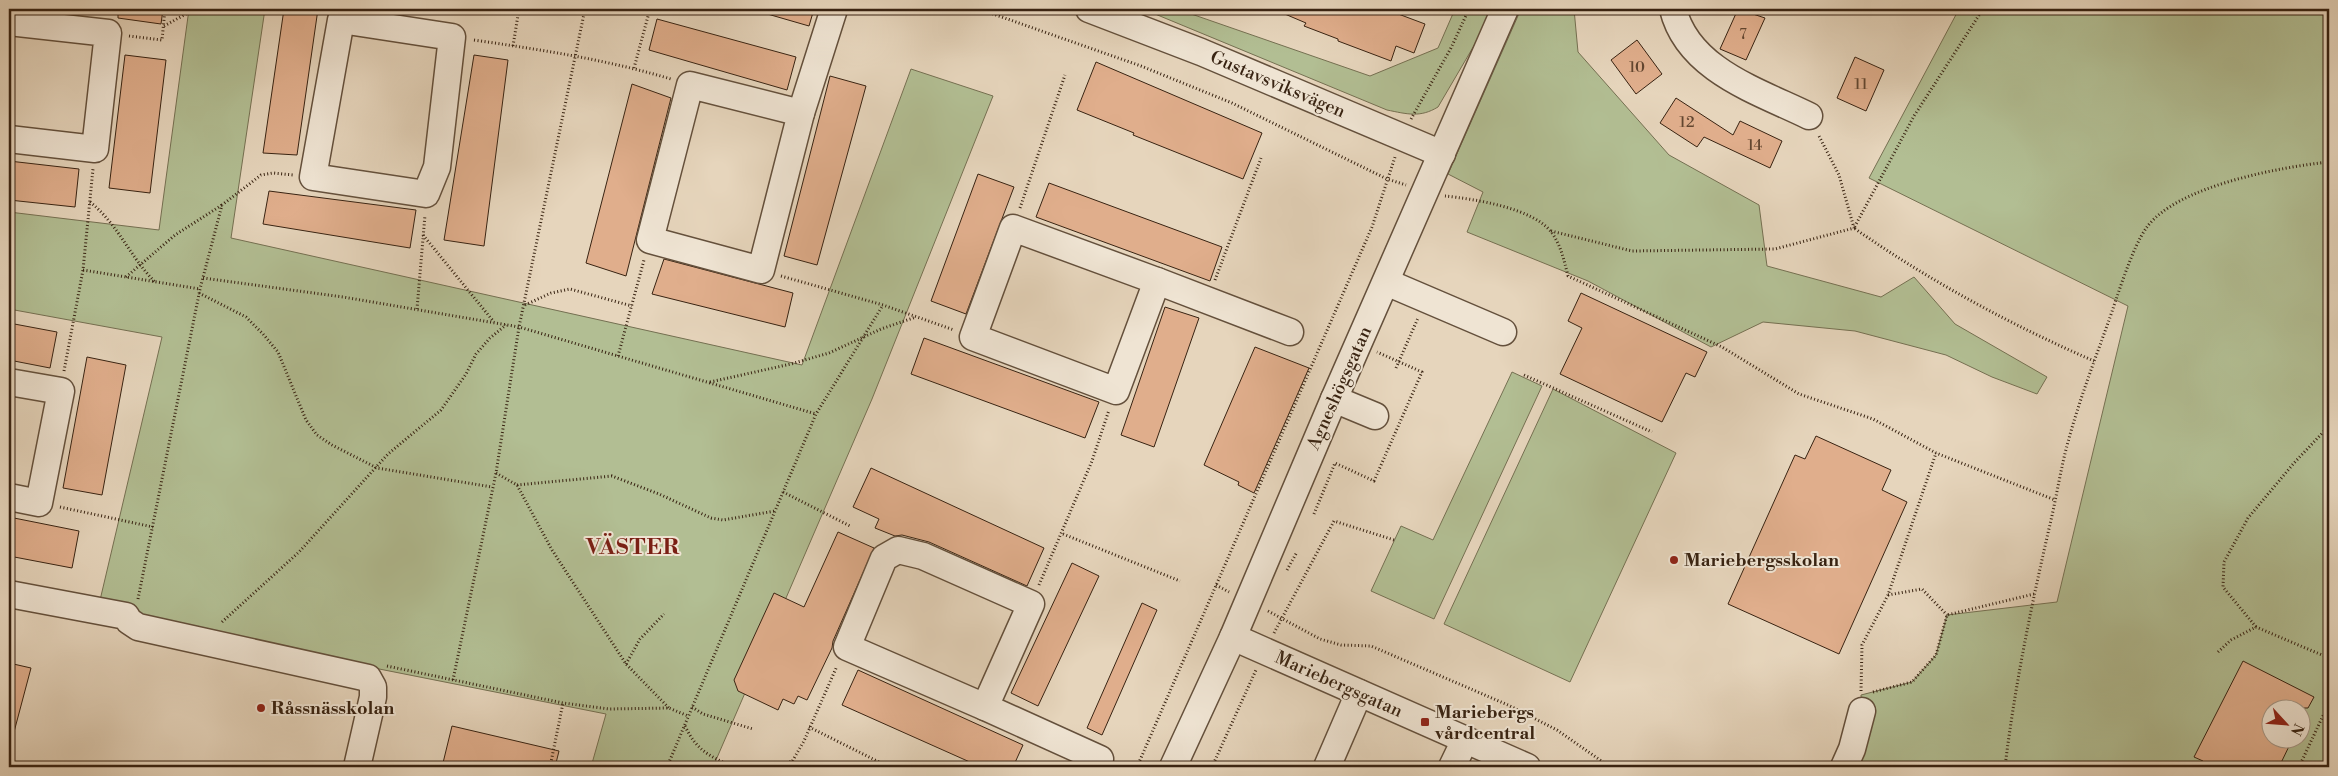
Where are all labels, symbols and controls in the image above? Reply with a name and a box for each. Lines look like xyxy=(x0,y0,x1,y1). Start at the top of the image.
house number: 7 xyxy=(1739,25,1747,44)
street label: Gustavsviksvägen xyxy=(1207,46,1349,123)
house number: 10 xyxy=(1629,58,1645,77)
house number: 11 xyxy=(1854,75,1868,94)
house number: 12 xyxy=(1679,113,1695,132)
house number: 14 xyxy=(1748,136,1762,155)
street label: Agneshögsgatan xyxy=(1302,323,1377,454)
district label: VÄSTER xyxy=(585,532,680,561)
place label: Mariebergsskolan xyxy=(1684,549,1839,572)
marker: Mariebergsskolan xyxy=(1668,554,1680,566)
street label: Mariebergsgatan xyxy=(1271,646,1406,723)
place label: Råssnässkolan xyxy=(271,697,394,720)
north arrow xyxy=(2260,698,2310,748)
place label: Mariebergs vårdcentral xyxy=(1434,701,1535,745)
marker: Råssnässkolan xyxy=(255,702,267,714)
marker: Mariebergs vårdcentral xyxy=(1419,716,1431,728)
text: N xyxy=(2286,720,2307,738)

